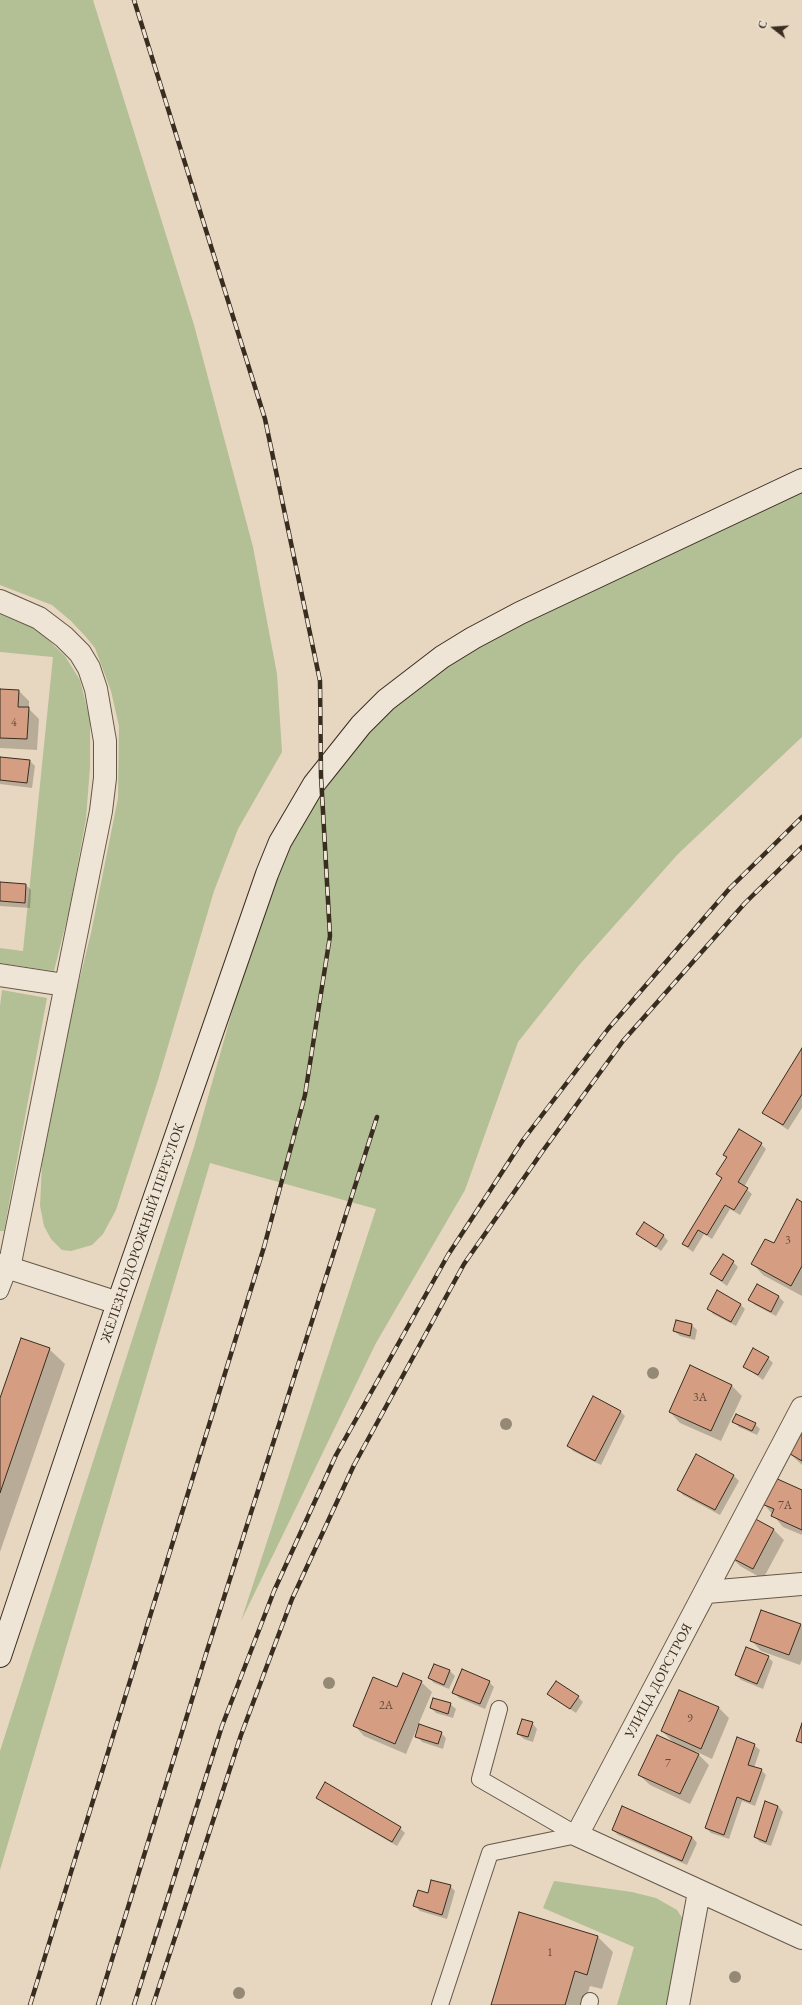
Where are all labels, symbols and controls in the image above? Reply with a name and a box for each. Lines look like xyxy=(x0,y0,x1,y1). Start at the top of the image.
north arrow xyxy=(754,8,794,48)
text: С xyxy=(755,19,770,30)
house number: 4 xyxy=(11,716,17,730)
street label: ЖЕЛЕЗНОДОРОЖНЫЙ ПЕРЕУЛОК xyxy=(97,1121,189,1345)
house number: 3 xyxy=(785,1234,791,1248)
house number: 3А xyxy=(693,1391,707,1405)
house number: 7А xyxy=(778,1499,792,1513)
street label: УЛИЦА ДОРСТРОЯ xyxy=(622,1621,696,1741)
house number: 2А xyxy=(379,1699,393,1713)
house number: 9 xyxy=(687,1712,693,1726)
house number: 7 xyxy=(665,1757,671,1771)
house number: 1 xyxy=(547,1946,553,1960)

